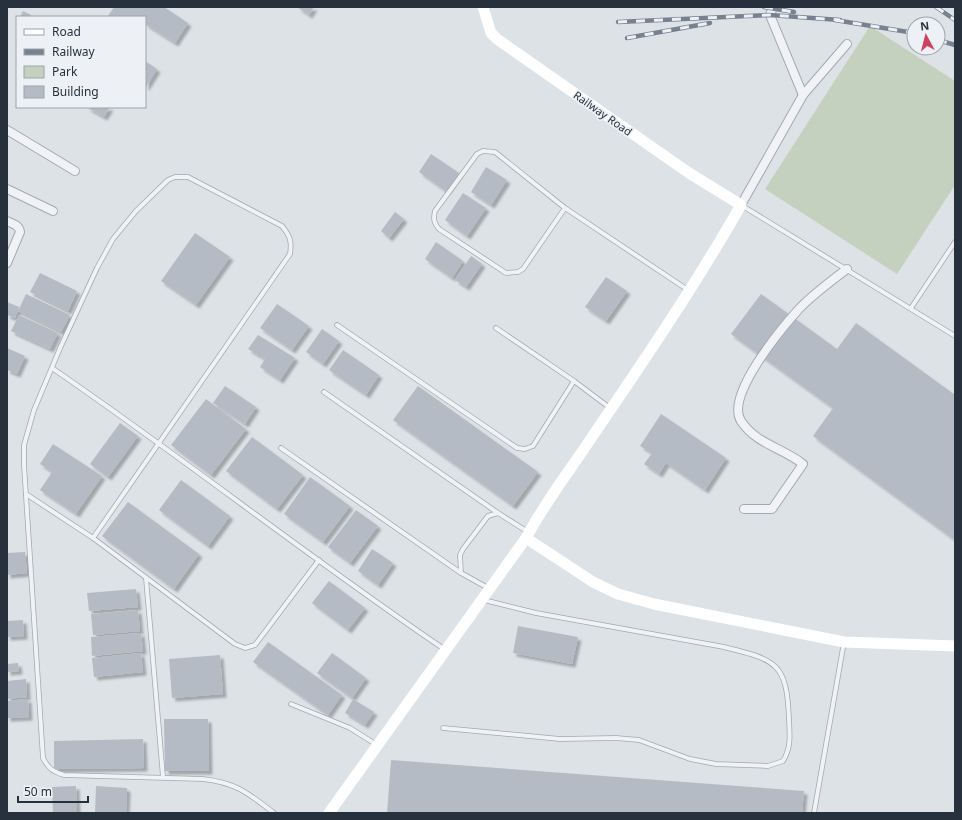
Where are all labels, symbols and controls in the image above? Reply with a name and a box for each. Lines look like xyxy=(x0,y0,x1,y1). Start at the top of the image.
legend xyxy=(16,16,146,108)
north arrow xyxy=(906,16,946,56)
text: N xyxy=(919,18,930,34)
text: Road xyxy=(52,23,81,40)
text: Railway xyxy=(52,43,96,60)
text: Park xyxy=(52,63,78,80)
text: Building xyxy=(52,83,99,100)
street label: Railway Road xyxy=(571,87,635,139)
scale bar xyxy=(18,778,88,804)
text: 50 m xyxy=(24,783,52,800)

